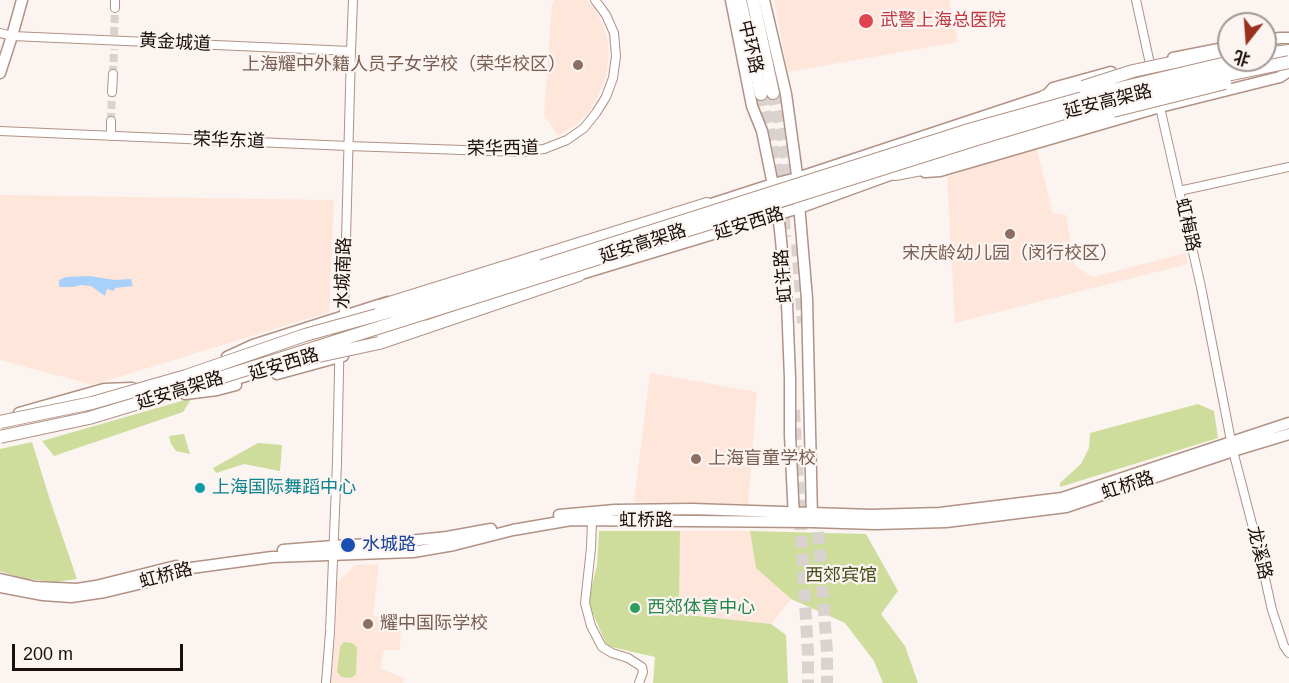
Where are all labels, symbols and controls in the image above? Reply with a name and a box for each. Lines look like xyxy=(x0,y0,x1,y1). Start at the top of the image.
place label: 武警上海总医院 xyxy=(880,10,1006,32)
marker: 武警上海总医院 xyxy=(857,12,875,30)
north arrow xyxy=(1217,12,1277,72)
street label: 中环路 xyxy=(733,18,767,76)
street label: 黄金城道 xyxy=(138,30,212,56)
text: 北 xyxy=(1232,47,1252,68)
place label: 上海耀中外籍人员子女学校（荣华校区） xyxy=(242,54,566,76)
marker: 上海耀中外籍人员子女学校（荣华校区） xyxy=(571,58,585,72)
street label: 延安高架路 xyxy=(1062,81,1154,123)
street label: 荣华东道 xyxy=(193,129,265,153)
street label: 荣华西道 xyxy=(467,138,539,160)
street label: 虹梅路 xyxy=(1170,196,1204,254)
street label: 延安西路 xyxy=(711,203,787,245)
street label: 延安高架路 xyxy=(597,220,689,268)
marker: 宋庆龄幼儿园（闵行校区） xyxy=(1003,227,1017,241)
street label: 水城南路 xyxy=(332,237,356,309)
place label: 宋庆龄幼儿园（闵行校区） xyxy=(902,243,1118,265)
street label: 虹许路 xyxy=(771,248,797,304)
street label: 延安西路 xyxy=(246,344,322,386)
street label: 延安高架路 xyxy=(134,368,226,414)
place label: 上海盲童学校 xyxy=(708,448,816,470)
marker: 上海盲童学校 xyxy=(689,452,703,466)
street label: 虹桥路 xyxy=(1099,467,1157,505)
place label: 上海国际舞蹈中心 xyxy=(212,477,356,499)
marker: 上海国际舞蹈中心 xyxy=(193,481,207,495)
street label: 虹桥路 xyxy=(619,510,673,532)
street label: 龙溪路 xyxy=(1242,524,1276,582)
place label: 水城路 xyxy=(362,534,416,556)
marker: 水城路 xyxy=(339,536,357,554)
street label: 虹桥路 xyxy=(137,559,195,593)
park label: 西郊宾馆 xyxy=(805,565,877,587)
place label: 西郊体育中心 xyxy=(647,597,755,619)
marker: 西郊体育中心 xyxy=(628,601,642,615)
place label: 耀中国际学校 xyxy=(380,613,488,635)
marker: 耀中国际学校 xyxy=(361,617,375,631)
scale bar xyxy=(15,632,186,670)
text: 200 m xyxy=(23,644,73,664)

